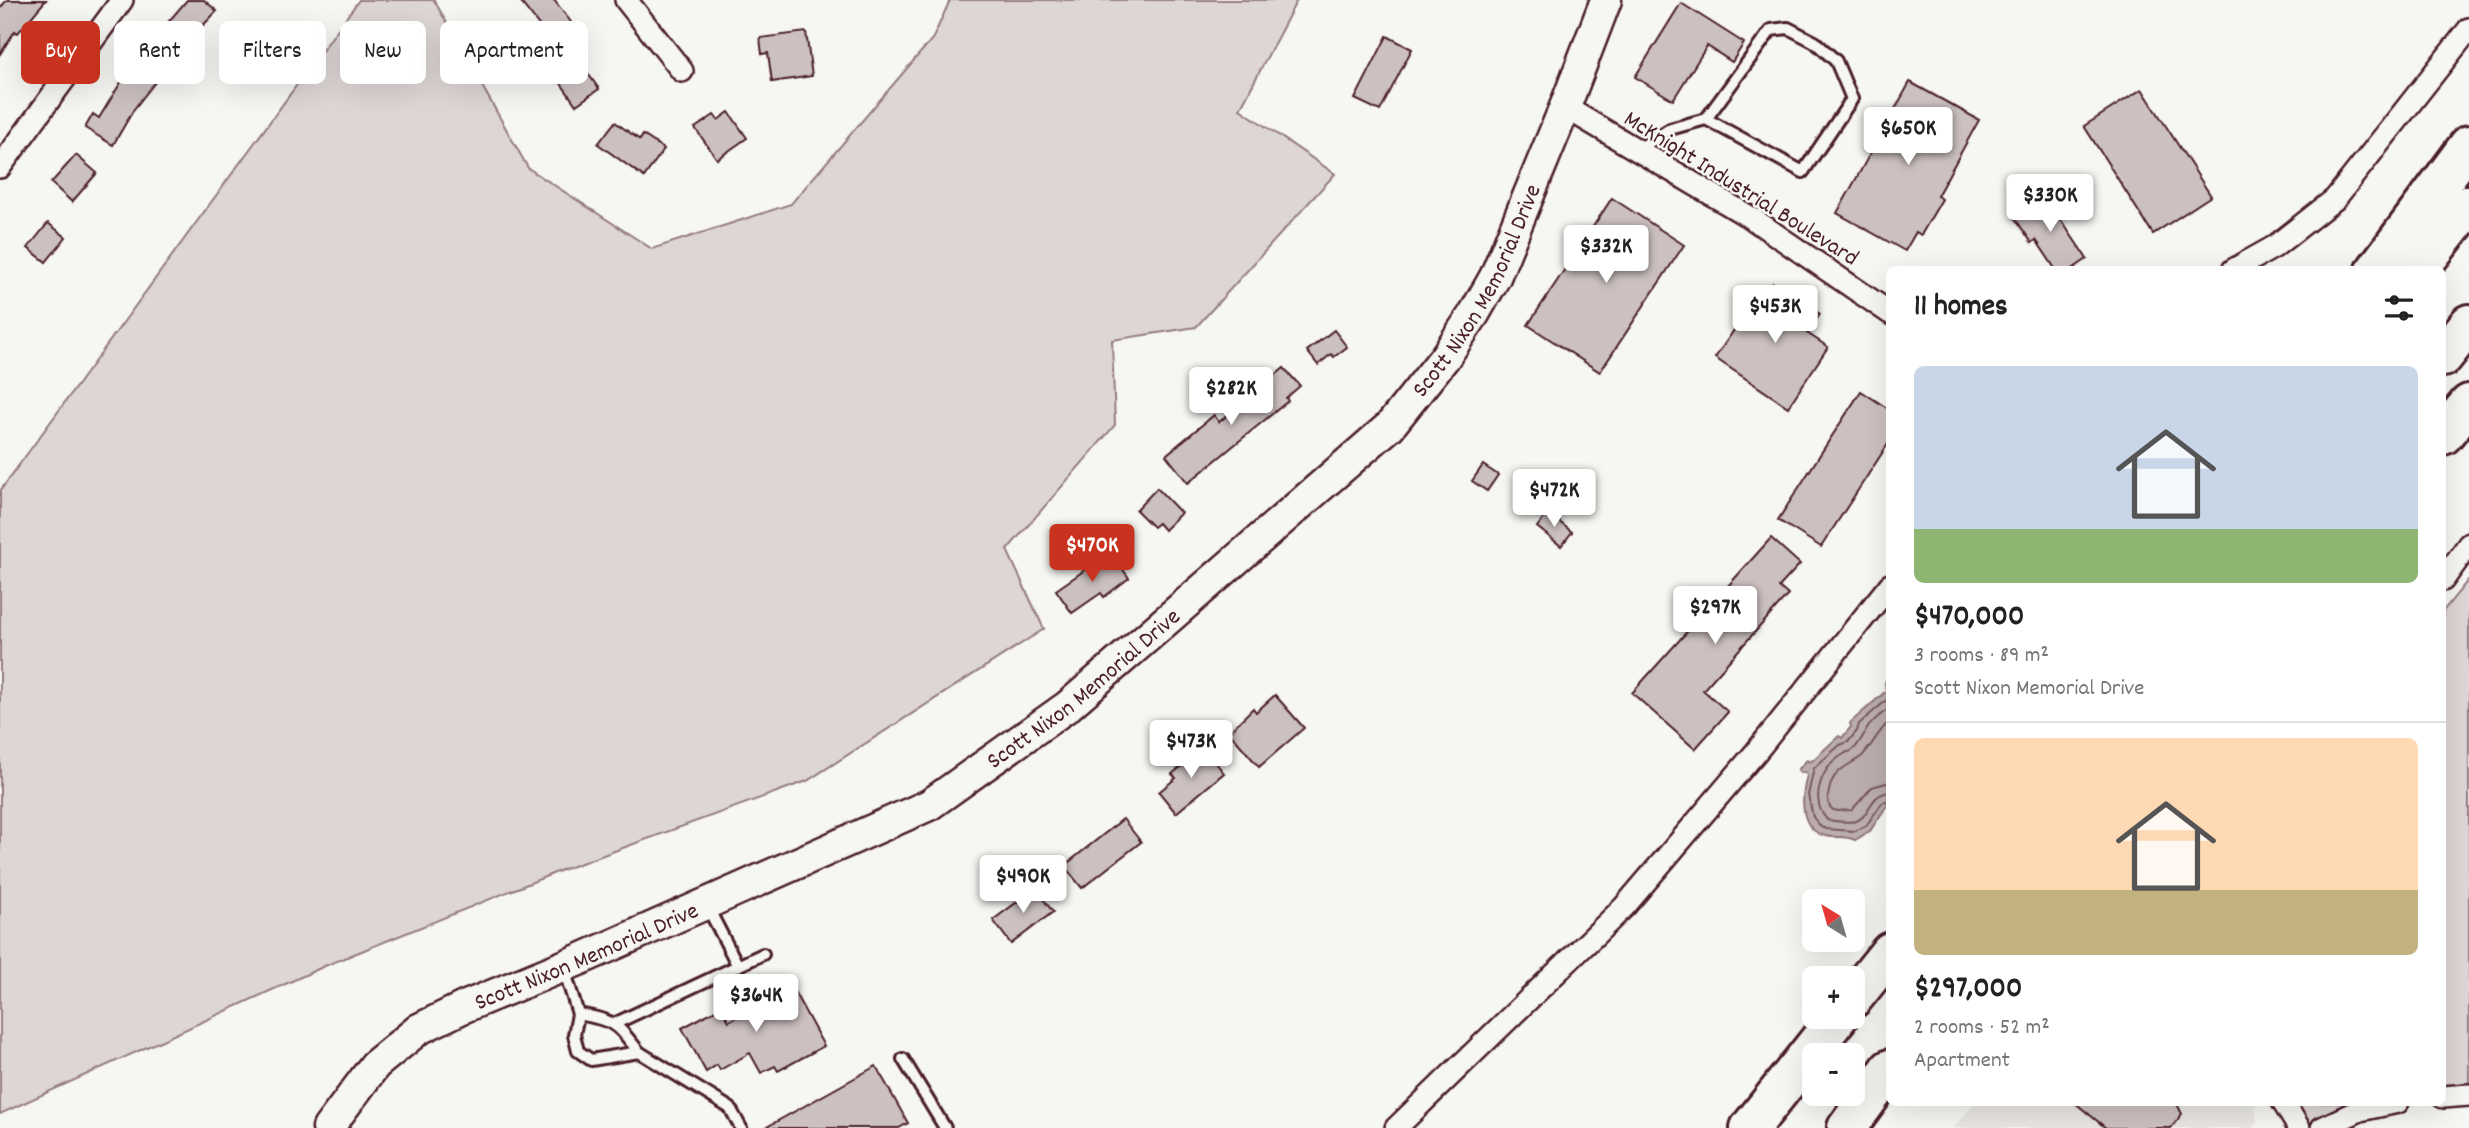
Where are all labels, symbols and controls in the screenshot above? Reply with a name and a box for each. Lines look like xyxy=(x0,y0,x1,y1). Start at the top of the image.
chip: Buy xyxy=(21,21,100,84)
chip: Rent xyxy=(114,21,205,84)
chip: Filters xyxy=(219,21,326,84)
chip: New xyxy=(340,21,426,84)
chip: Apartment xyxy=(440,21,588,84)
street label: McKnight Industrial Boulevard xyxy=(1616,103,1864,276)
pin: $650K xyxy=(1859,108,1957,167)
text: $650K xyxy=(1880,113,1936,146)
pin: $330K xyxy=(2001,174,2099,234)
street label: Scott Nixon Memorial Drive xyxy=(1405,179,1551,406)
text: $330K xyxy=(2022,180,2078,213)
pin: $332K xyxy=(1557,226,1655,285)
text: $332K xyxy=(1580,231,1632,264)
pin: $453K xyxy=(1726,286,1824,345)
text: 11 homes xyxy=(1914,287,2008,330)
icon: filters xyxy=(2380,289,2418,327)
text: $453K xyxy=(1749,291,1801,324)
pin: $282K xyxy=(1182,368,1280,427)
text: $282K xyxy=(1205,373,1257,406)
icon: home xyxy=(2103,411,2229,537)
pin: $472K xyxy=(1505,470,1603,529)
text: $472K xyxy=(1529,475,1579,508)
pin: $470K xyxy=(1043,524,1141,584)
text: $470K xyxy=(1065,530,1119,563)
pin: $297K xyxy=(1666,586,1764,646)
text: $297K xyxy=(1689,592,1741,625)
text: $470,000 xyxy=(1914,597,2024,640)
street label: Scott Nixon Memorial Drive xyxy=(980,602,1189,779)
text: 3 rooms · 89 m² xyxy=(1914,640,2049,673)
text: Scott Nixon Memorial Drive xyxy=(1914,673,2144,706)
pin: $473K xyxy=(1142,720,1240,780)
text: $473K xyxy=(1166,726,1216,759)
icon: home xyxy=(2103,783,2229,909)
pin: $490K xyxy=(974,856,1072,915)
text: $490K xyxy=(996,861,1050,894)
north arrow xyxy=(1802,889,1866,952)
map controls xyxy=(1802,889,1865,1106)
street label: Scott Nixon Memorial Drive xyxy=(470,895,705,1021)
button: + xyxy=(1802,966,1865,1029)
text: $297,000 xyxy=(1914,969,2022,1012)
pin: $364K xyxy=(707,974,805,1034)
text: $364K xyxy=(729,980,783,1013)
text: 2 rooms · 52 m² xyxy=(1914,1012,2050,1045)
button: − xyxy=(1802,1043,1865,1106)
text: Apartment xyxy=(1914,1045,2010,1078)

